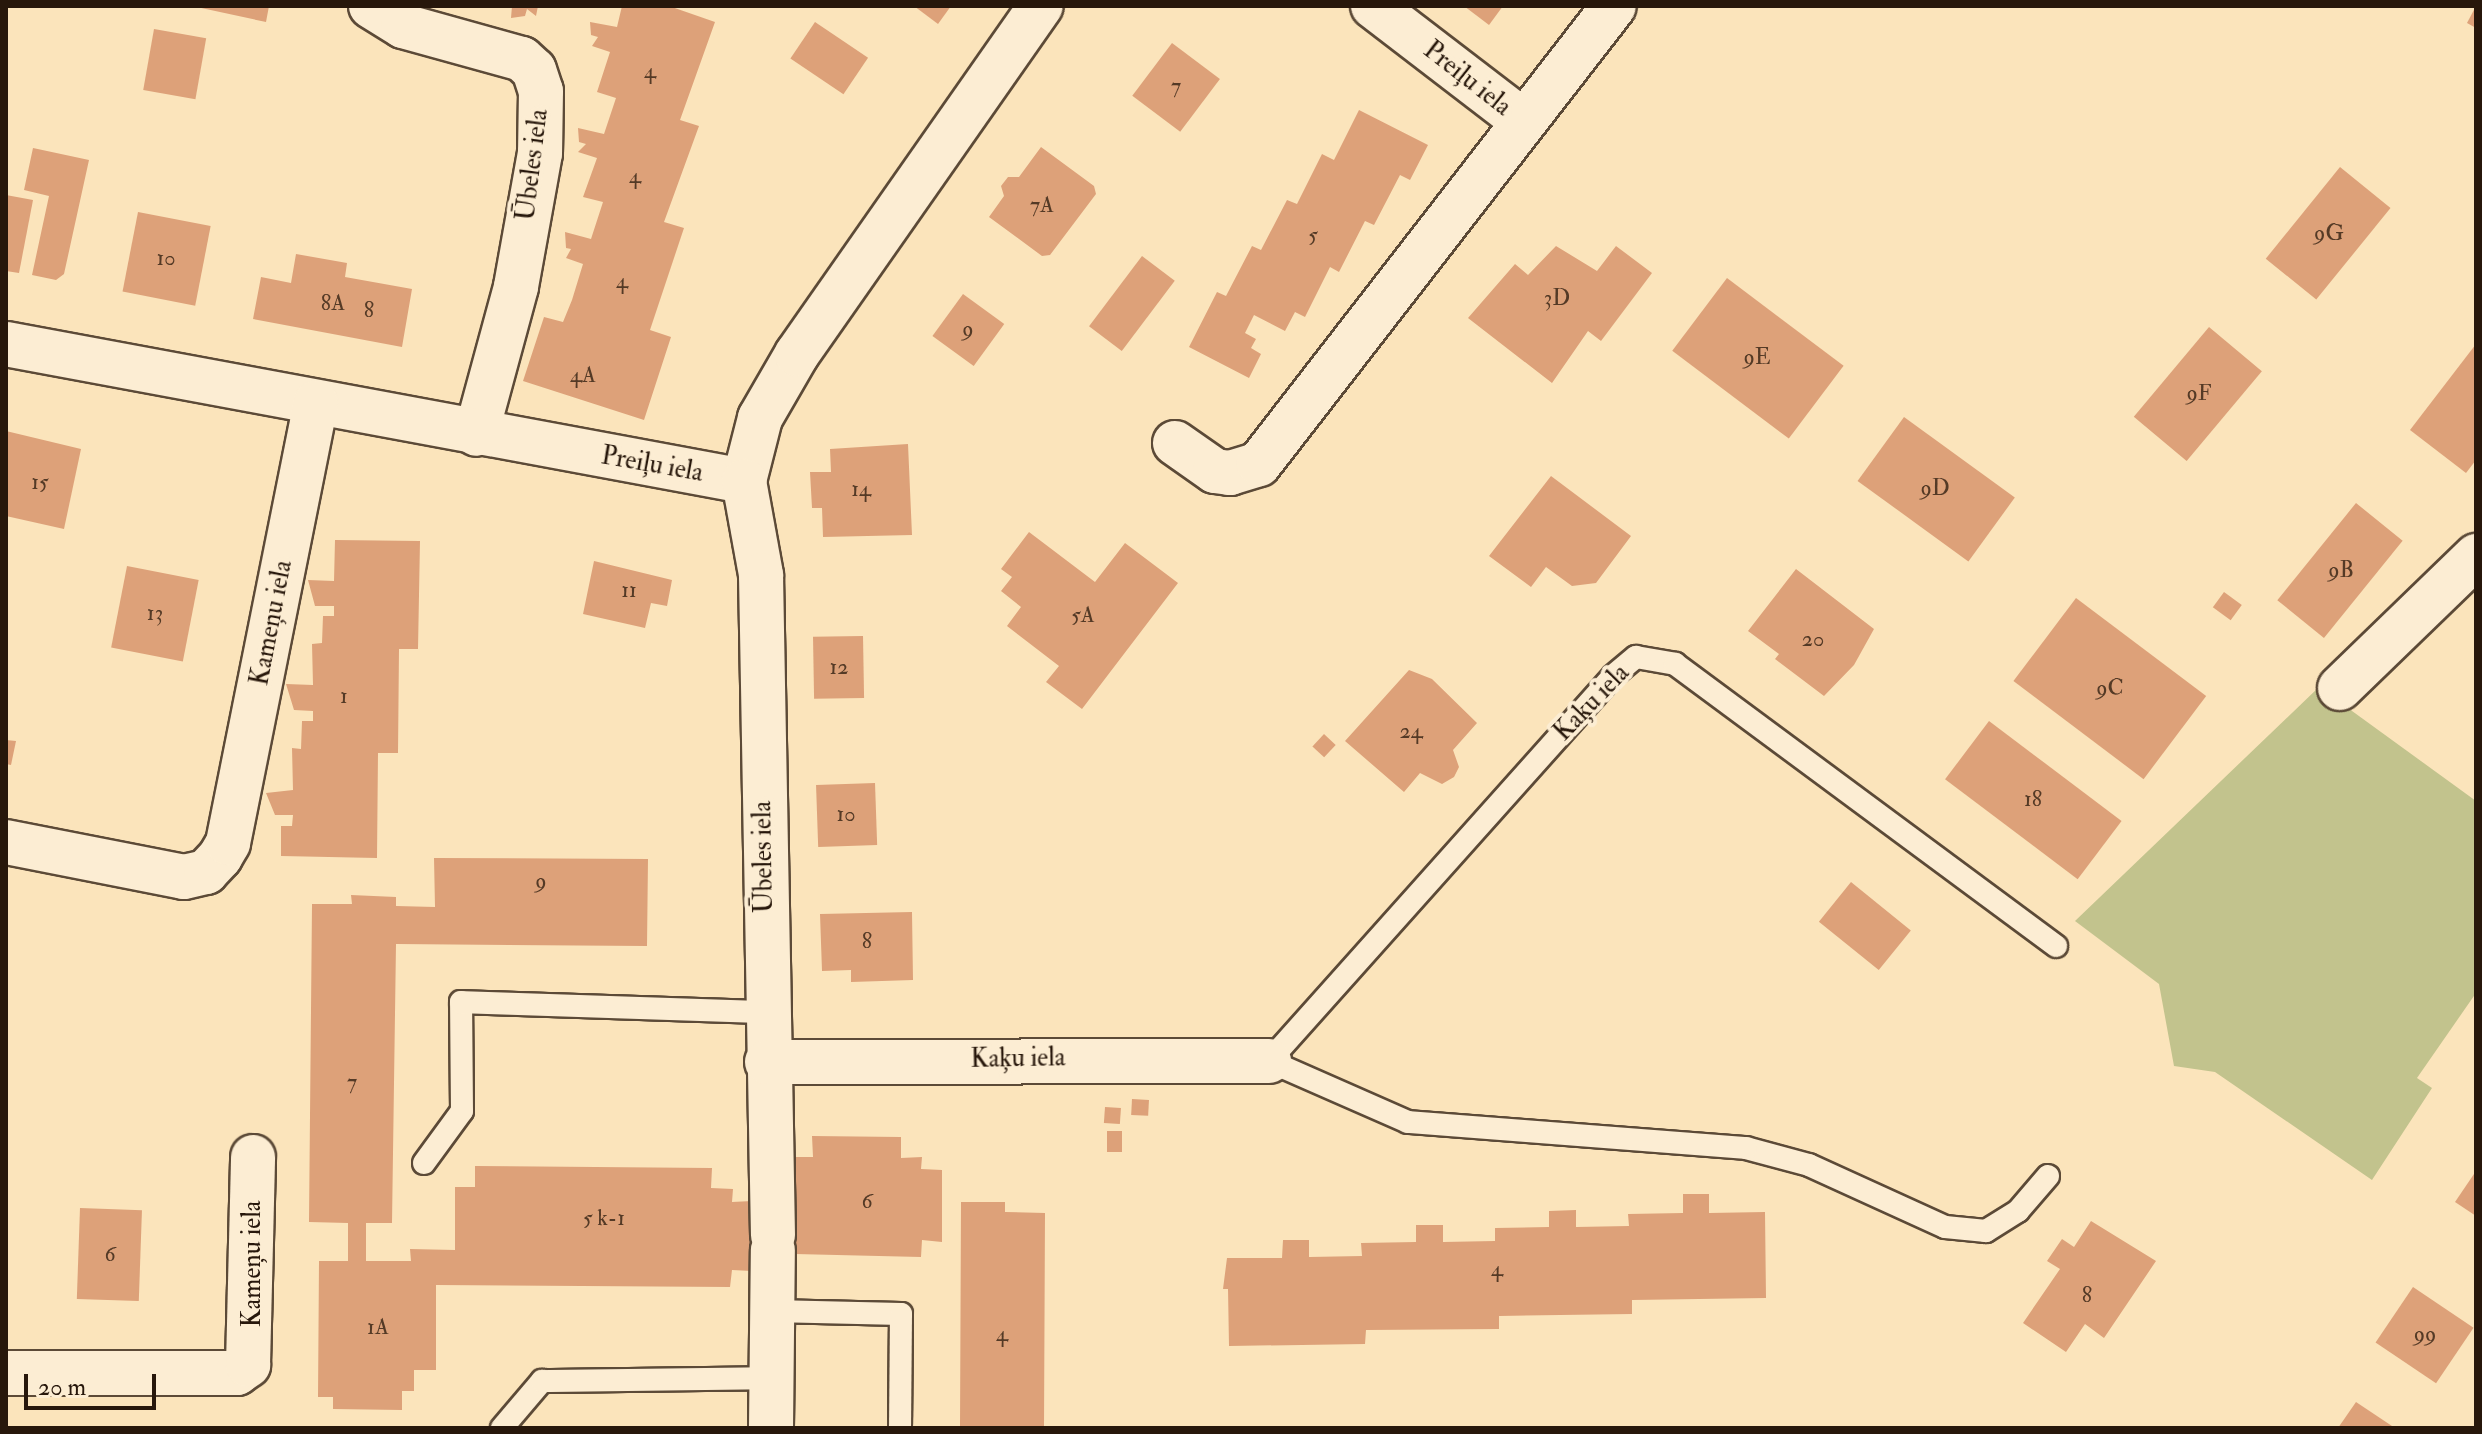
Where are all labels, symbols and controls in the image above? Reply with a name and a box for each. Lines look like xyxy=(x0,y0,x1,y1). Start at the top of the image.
street label: Preiļu iela xyxy=(1417,35,1517,123)
house number: 4 xyxy=(644,59,656,85)
house number: 7 xyxy=(1171,74,1181,100)
street label: Ūbeles iela xyxy=(511,107,555,223)
house number: 4 xyxy=(629,164,641,190)
house number: 7A xyxy=(1030,193,1054,219)
house number: 9G xyxy=(2314,221,2344,247)
house number: 5 xyxy=(1308,223,1318,249)
house number: 10 xyxy=(156,246,176,272)
house number: 4 xyxy=(616,269,628,295)
house number: 3D xyxy=(1544,286,1570,312)
house number: 8A xyxy=(321,291,345,317)
house number: 8 xyxy=(364,298,374,324)
house number: 9 xyxy=(962,317,974,343)
house number: 9E xyxy=(1743,345,1771,371)
house number: 4A xyxy=(570,363,596,389)
house number: 9F xyxy=(2186,381,2212,407)
street label: Preiļu iela xyxy=(599,441,705,489)
house number: 15 xyxy=(31,470,49,496)
house number: 9D xyxy=(1920,476,1950,502)
house number: 14 xyxy=(851,477,871,503)
street label: Kameņu iela xyxy=(245,558,299,688)
house number: 9B xyxy=(2328,558,2354,584)
house number: 11 xyxy=(621,578,637,604)
house number: 13 xyxy=(147,601,163,627)
house number: 5A xyxy=(1071,603,1095,629)
house number: 20 xyxy=(1802,627,1824,653)
house number: 12 xyxy=(829,655,849,681)
street label: Kaķu iela xyxy=(1548,658,1636,748)
house number: 9C xyxy=(2096,676,2124,702)
house number: 1 xyxy=(340,684,348,710)
house number: 24 xyxy=(1399,719,1423,745)
house number: 18 xyxy=(2024,787,2042,813)
street label: Ūbeles iela xyxy=(747,801,781,913)
house number: 10 xyxy=(836,802,856,828)
house number: 9 xyxy=(535,869,547,895)
house number: 8 xyxy=(862,929,872,955)
street label: Kaķu iela xyxy=(970,1043,1066,1075)
house number: 7 xyxy=(347,1070,357,1096)
house number: 6 xyxy=(861,1189,873,1215)
street label: Kameņu iela xyxy=(237,1201,269,1327)
house number: 5 k-1 xyxy=(583,1206,625,1232)
house number: 6 xyxy=(104,1242,116,1268)
house number: 4 xyxy=(1491,1257,1503,1283)
house number: 8 xyxy=(2082,1283,2092,1309)
house number: 1A xyxy=(367,1315,389,1341)
house number: 4 xyxy=(996,1322,1008,1348)
house number: 99 xyxy=(2414,1322,2436,1348)
scale bar xyxy=(28,1358,160,1408)
text: 20 m xyxy=(38,1372,86,1403)

